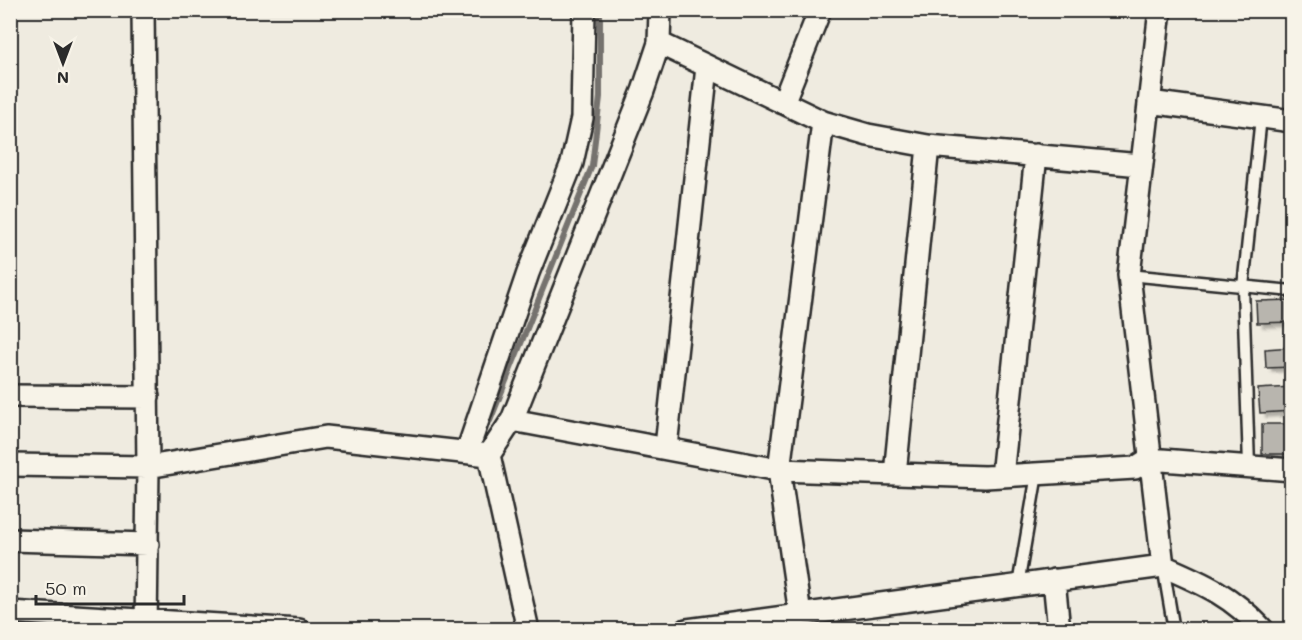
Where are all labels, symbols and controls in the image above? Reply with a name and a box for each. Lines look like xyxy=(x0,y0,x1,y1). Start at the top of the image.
north arrow xyxy=(33,33,93,93)
text: N xyxy=(57,68,69,89)
scale bar xyxy=(36,568,184,606)
text: 50 m xyxy=(45,576,87,600)

